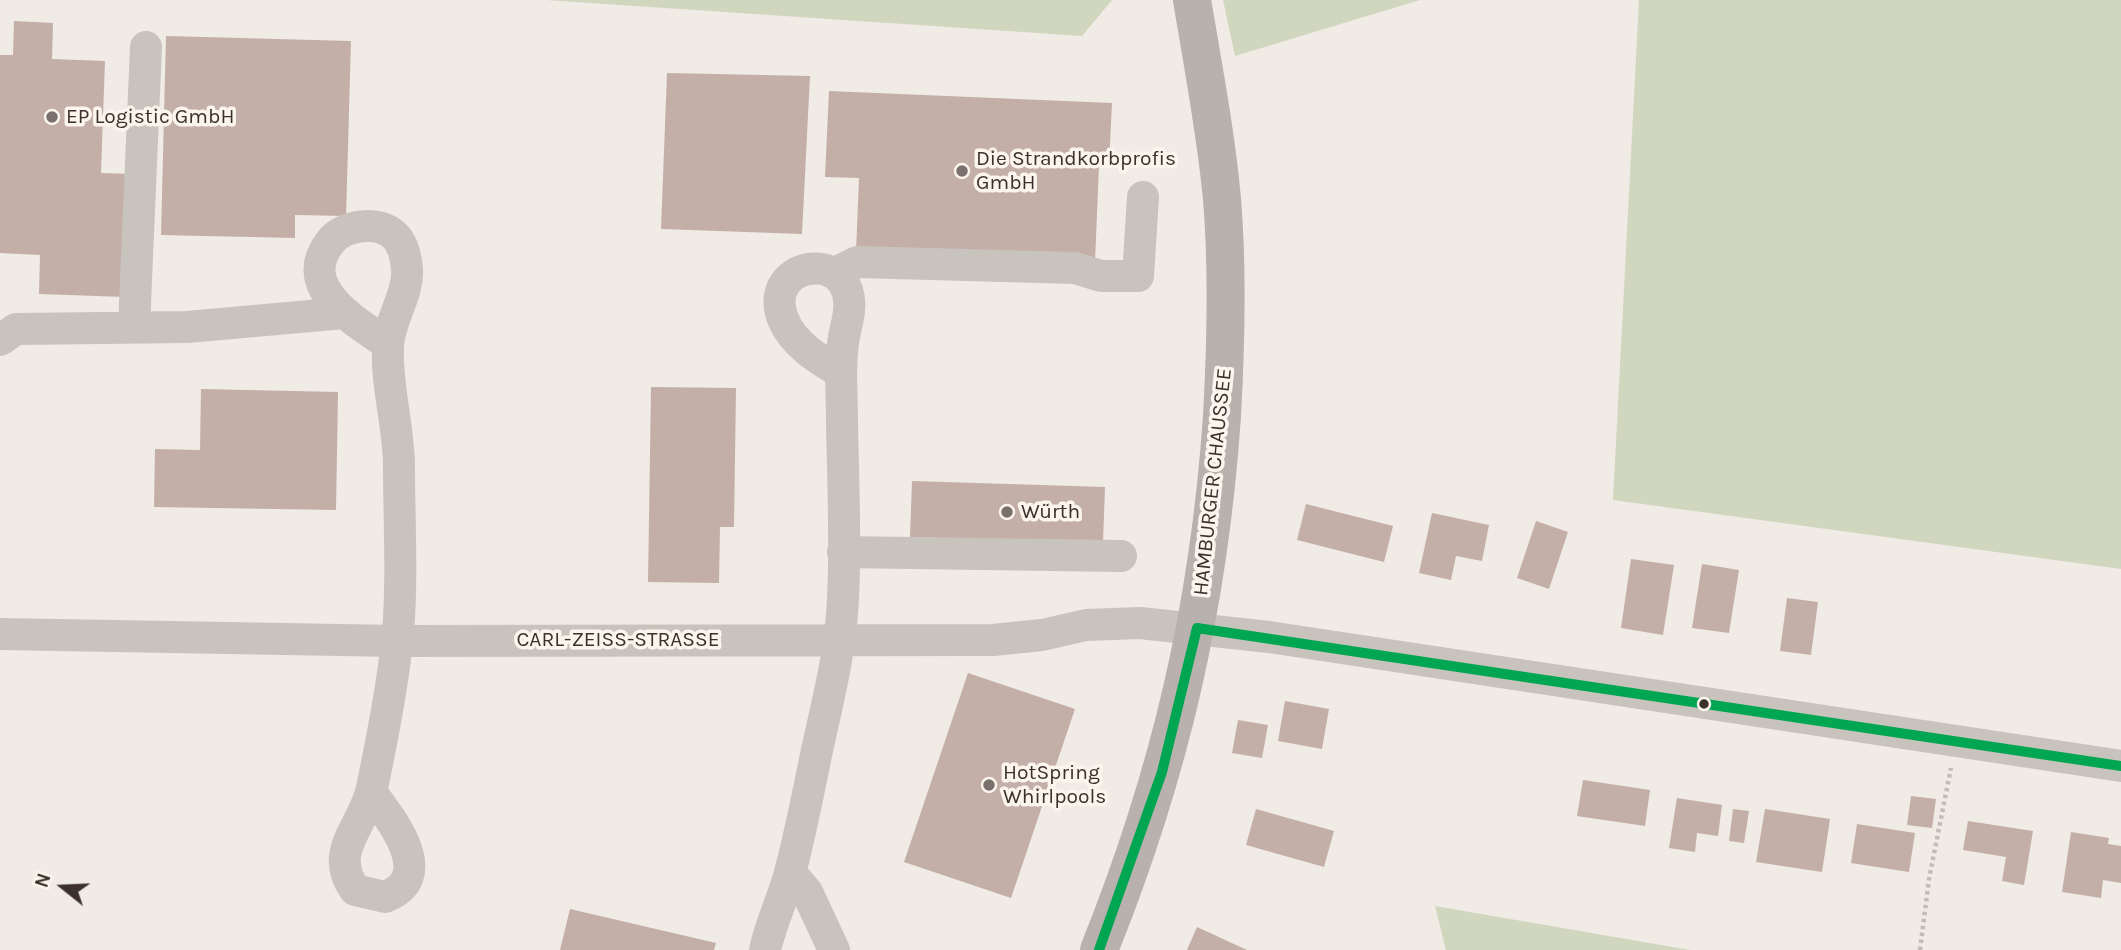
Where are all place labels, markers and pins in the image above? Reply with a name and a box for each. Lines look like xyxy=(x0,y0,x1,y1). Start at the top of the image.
place label: EP Logistic GmbH xyxy=(66,104,234,130)
marker: EP Logistic GmbH xyxy=(44,109,60,125)
place label: Die Strandkorbprofis GmbH xyxy=(976,146,1176,196)
marker: Die Strandkorbprofis GmbH xyxy=(954,163,970,179)
place label: Würth xyxy=(1021,499,1080,525)
marker: Würth xyxy=(999,504,1015,520)
unlabelled marker xyxy=(1697,697,1711,711)
place label: HotSpring Whirlpools xyxy=(1003,760,1106,810)
marker: HotSpring Whirlpools xyxy=(981,777,997,793)

